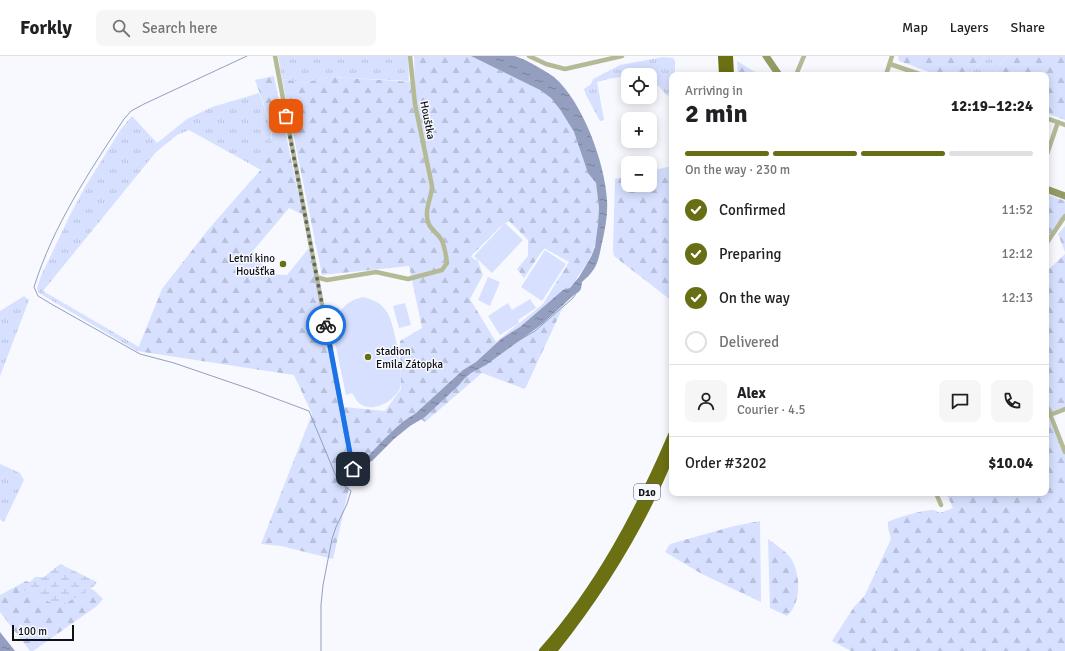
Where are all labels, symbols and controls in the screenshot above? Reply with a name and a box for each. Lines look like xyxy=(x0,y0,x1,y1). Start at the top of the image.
search box xyxy=(96,10,376,46)
text: Forkly xyxy=(20,16,72,40)
icon: search xyxy=(110,17,132,39)
text: Search here xyxy=(142,19,218,37)
text: Map xyxy=(902,19,928,36)
text: Layers xyxy=(950,19,989,36)
text: Share xyxy=(1011,19,1045,36)
map controls xyxy=(621,68,657,192)
button: locate xyxy=(621,68,657,104)
text: Arriving in xyxy=(685,83,743,99)
text: 12:19–12:24 xyxy=(951,97,1033,115)
text: 2 min xyxy=(685,98,748,130)
pin xyxy=(269,99,303,133)
street label: Houštka xyxy=(417,100,438,141)
icon: bag xyxy=(275,105,297,127)
button: + xyxy=(621,112,657,148)
button: − xyxy=(621,156,657,192)
text: On the way · 230 m xyxy=(685,162,790,178)
icon: check xyxy=(685,199,707,221)
text: Confirmed xyxy=(719,201,786,219)
text: 11:52 xyxy=(1001,202,1033,218)
icon: check xyxy=(685,243,707,265)
text: Preparing xyxy=(719,245,782,263)
text: 12:12 xyxy=(1001,246,1033,262)
place label: Letní kino Houšťka xyxy=(229,252,275,278)
marker: Letní kino Houšťka xyxy=(278,259,288,269)
icon: check xyxy=(685,287,707,309)
text: On the way xyxy=(719,289,790,307)
text: 12:13 xyxy=(1001,290,1033,306)
courier xyxy=(306,305,346,345)
icon: bike xyxy=(315,314,337,336)
text: Delivered xyxy=(719,333,779,351)
place label: stadion Emila Zátopka xyxy=(376,345,444,371)
marker: stadion Emila Zátopka xyxy=(363,352,373,362)
button: person xyxy=(685,380,727,422)
button: chat xyxy=(939,380,981,422)
button: phone xyxy=(991,380,1033,422)
text: Alex xyxy=(737,384,766,402)
text: Courier · 4.5 xyxy=(737,402,806,418)
pin xyxy=(336,452,370,486)
text: Order #3202 xyxy=(685,454,767,472)
text: $10.04 xyxy=(988,454,1033,472)
icon: home xyxy=(342,458,364,480)
road number: D10 xyxy=(634,484,660,500)
scale bar xyxy=(12,623,74,642)
text: 100 m xyxy=(18,625,47,638)

